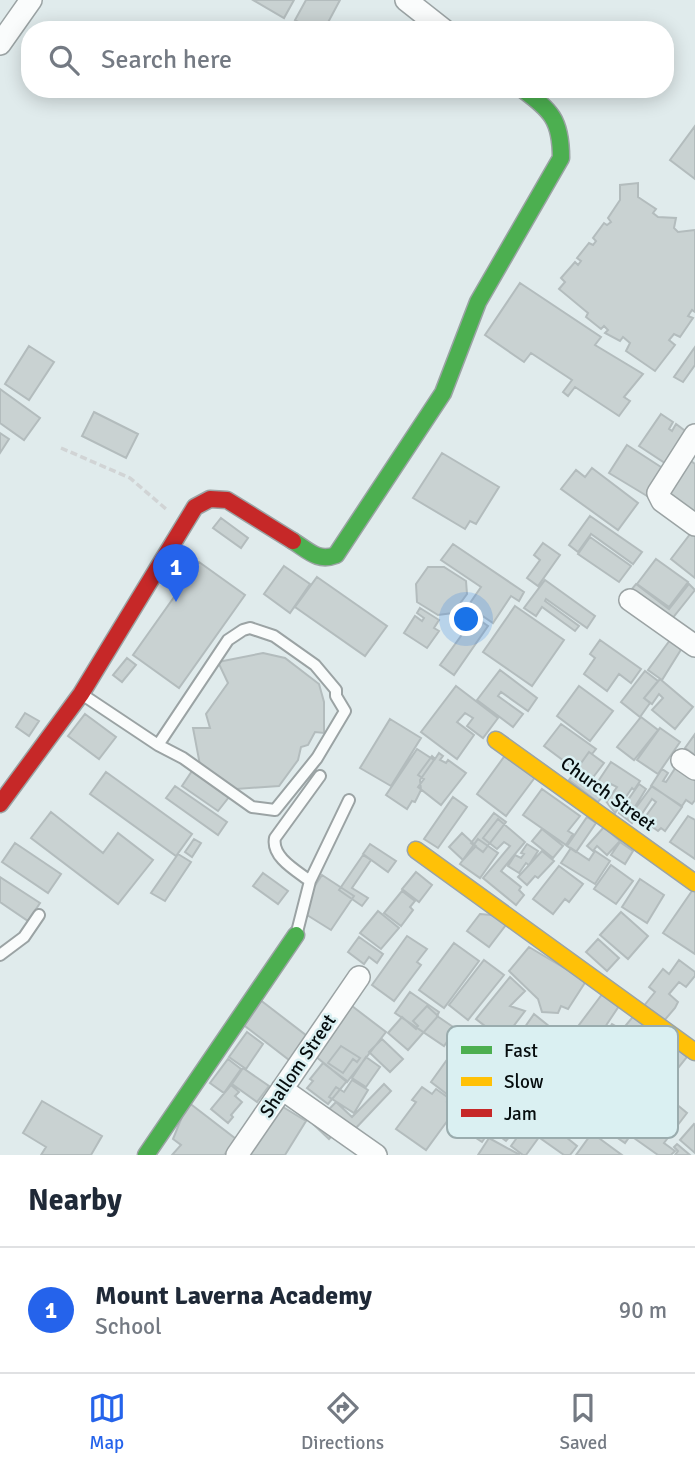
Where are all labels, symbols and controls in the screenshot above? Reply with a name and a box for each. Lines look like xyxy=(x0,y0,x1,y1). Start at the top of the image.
search box xyxy=(21,21,674,98)
icon: search xyxy=(45,41,83,79)
text: Search here xyxy=(101,44,232,76)
pin: 1 xyxy=(153,544,199,602)
your location xyxy=(449,602,483,636)
street label: Church Street xyxy=(556,751,661,837)
street label: Shallom Street xyxy=(254,1009,342,1122)
legend xyxy=(447,1026,678,1138)
text: Fast xyxy=(504,1039,538,1063)
text: Slow xyxy=(504,1070,544,1094)
text: Jam xyxy=(504,1102,537,1126)
text: Nearby xyxy=(28,1182,122,1219)
text: Mount Laverna Academy xyxy=(95,1280,372,1312)
text: 1 xyxy=(45,1296,57,1325)
text: 90 m xyxy=(619,1296,667,1325)
text: School xyxy=(95,1312,162,1341)
tab: Map xyxy=(88,1389,126,1455)
tab: Directions xyxy=(301,1389,384,1455)
tab: Saved xyxy=(559,1389,607,1455)

